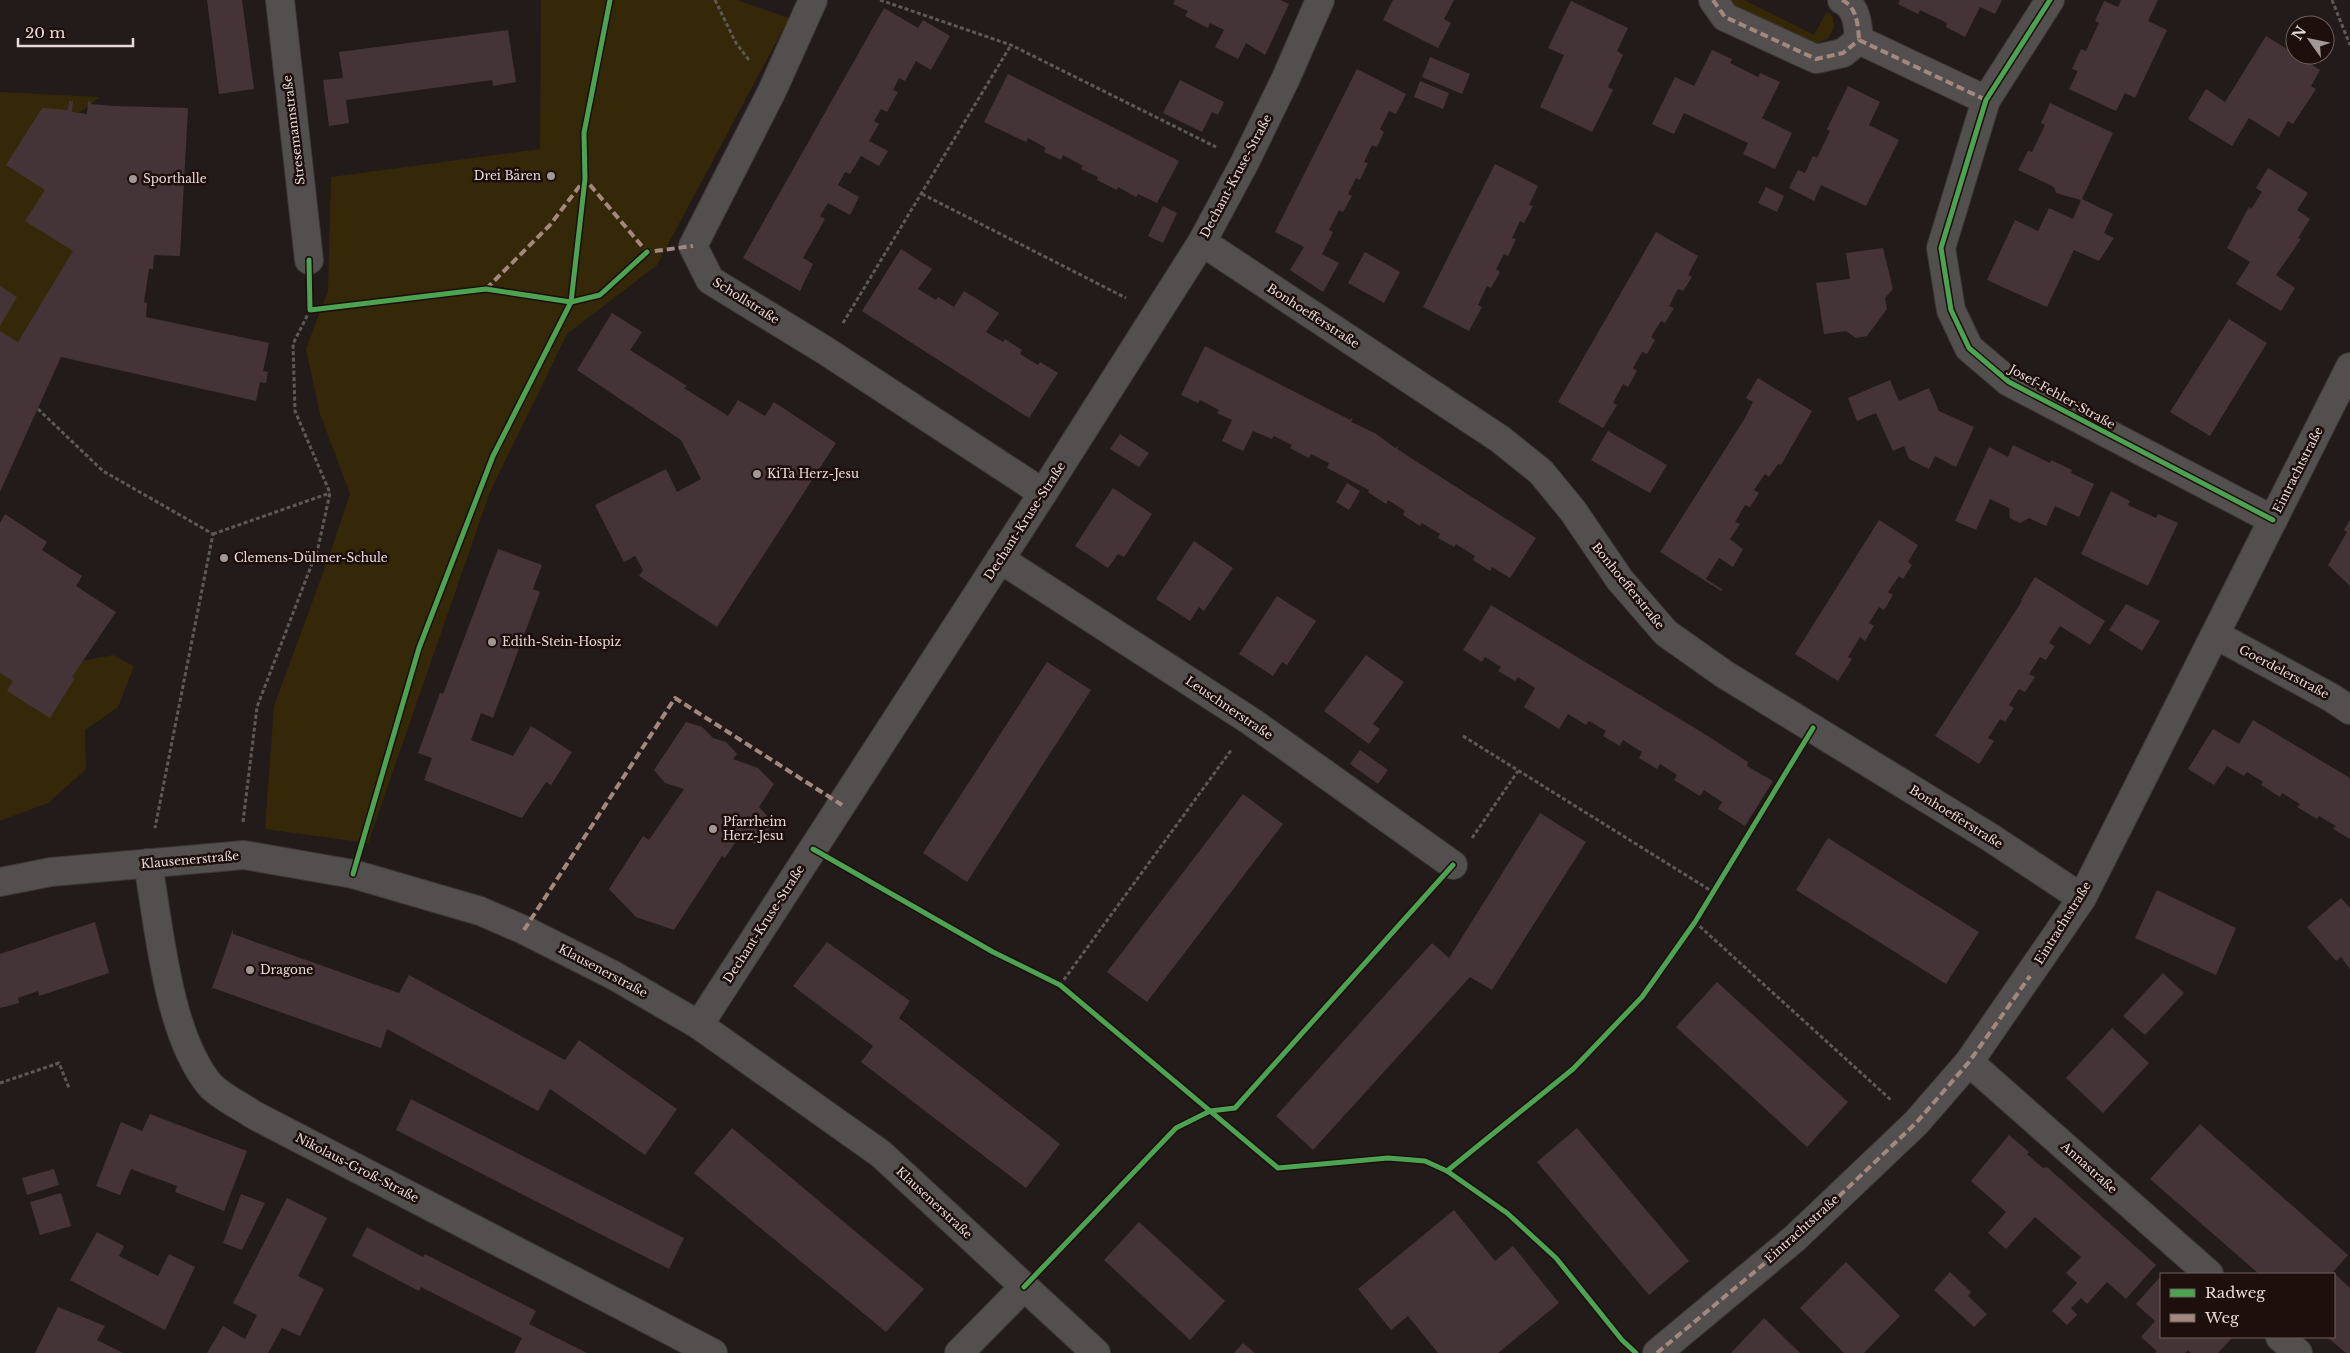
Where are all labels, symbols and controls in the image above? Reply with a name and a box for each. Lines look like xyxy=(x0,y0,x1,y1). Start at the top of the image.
scale bar xyxy=(18,15,132,47)
north arrow xyxy=(2285,15,2335,65)
text: N xyxy=(2288,22,2310,43)
text: 20 m xyxy=(25,23,65,42)
street label: Stresemannstraße xyxy=(279,74,308,186)
street label: Dechant-Kruse-Straße xyxy=(1197,111,1275,240)
place label: Drei Bären xyxy=(474,168,541,183)
marker: Drei Bären xyxy=(545,170,557,182)
place label: Sporthalle xyxy=(143,171,207,186)
marker: Sporthalle xyxy=(127,173,139,185)
street label: Schollstraße xyxy=(710,274,782,327)
street label: Bonhoefferstraße xyxy=(1264,280,1362,351)
street label: Josef-Fehler-Straße xyxy=(2005,360,2118,432)
street label: Eintrachtstraße xyxy=(2269,424,2326,515)
street label: Dechant-Kruse-Straße xyxy=(981,459,1068,583)
place label: KiTa Herz-Jesu xyxy=(767,466,859,481)
marker: KiTa Herz-Jesu xyxy=(751,468,763,480)
street label: Bonhoefferstraße xyxy=(1589,539,1668,632)
place label: Clemens-Dülmer-Schule xyxy=(234,550,388,565)
marker: Clemens-Dülmer-Schule xyxy=(218,552,230,564)
place label: Edith-Stein-Hospiz xyxy=(502,634,621,649)
marker: Edith-Stein-Hospiz xyxy=(486,636,498,648)
street label: Goerdelerstraße xyxy=(2237,642,2332,702)
street label: Leuschnerstraße xyxy=(1183,673,1276,742)
street label: Bonhoefferstraße xyxy=(1907,782,2006,851)
place label: Pfarrheim Herz-Jesu xyxy=(723,814,787,843)
marker: Pfarrheim Herz-Jesu xyxy=(707,823,719,835)
street label: Klausenerstraße xyxy=(140,848,240,871)
street label: Dechant-Kruse-Straße xyxy=(720,862,807,986)
street label: Eintrachtstraße xyxy=(2031,879,2094,967)
street label: Klausenerstraße xyxy=(556,941,650,1000)
place label: Dragone xyxy=(260,962,313,977)
marker: Dragone xyxy=(244,964,256,976)
street label: Nikolaus-Groß-Straße xyxy=(293,1130,422,1205)
street label: Annastraße xyxy=(2058,1138,2120,1197)
street label: Klausenerstraße xyxy=(893,1164,976,1242)
street label: Eintrachtstraße xyxy=(1761,1191,1842,1266)
legend xyxy=(2160,1273,2335,1338)
text: Radweg xyxy=(2205,1283,2266,1302)
text: Weg xyxy=(2204,1308,2240,1327)

